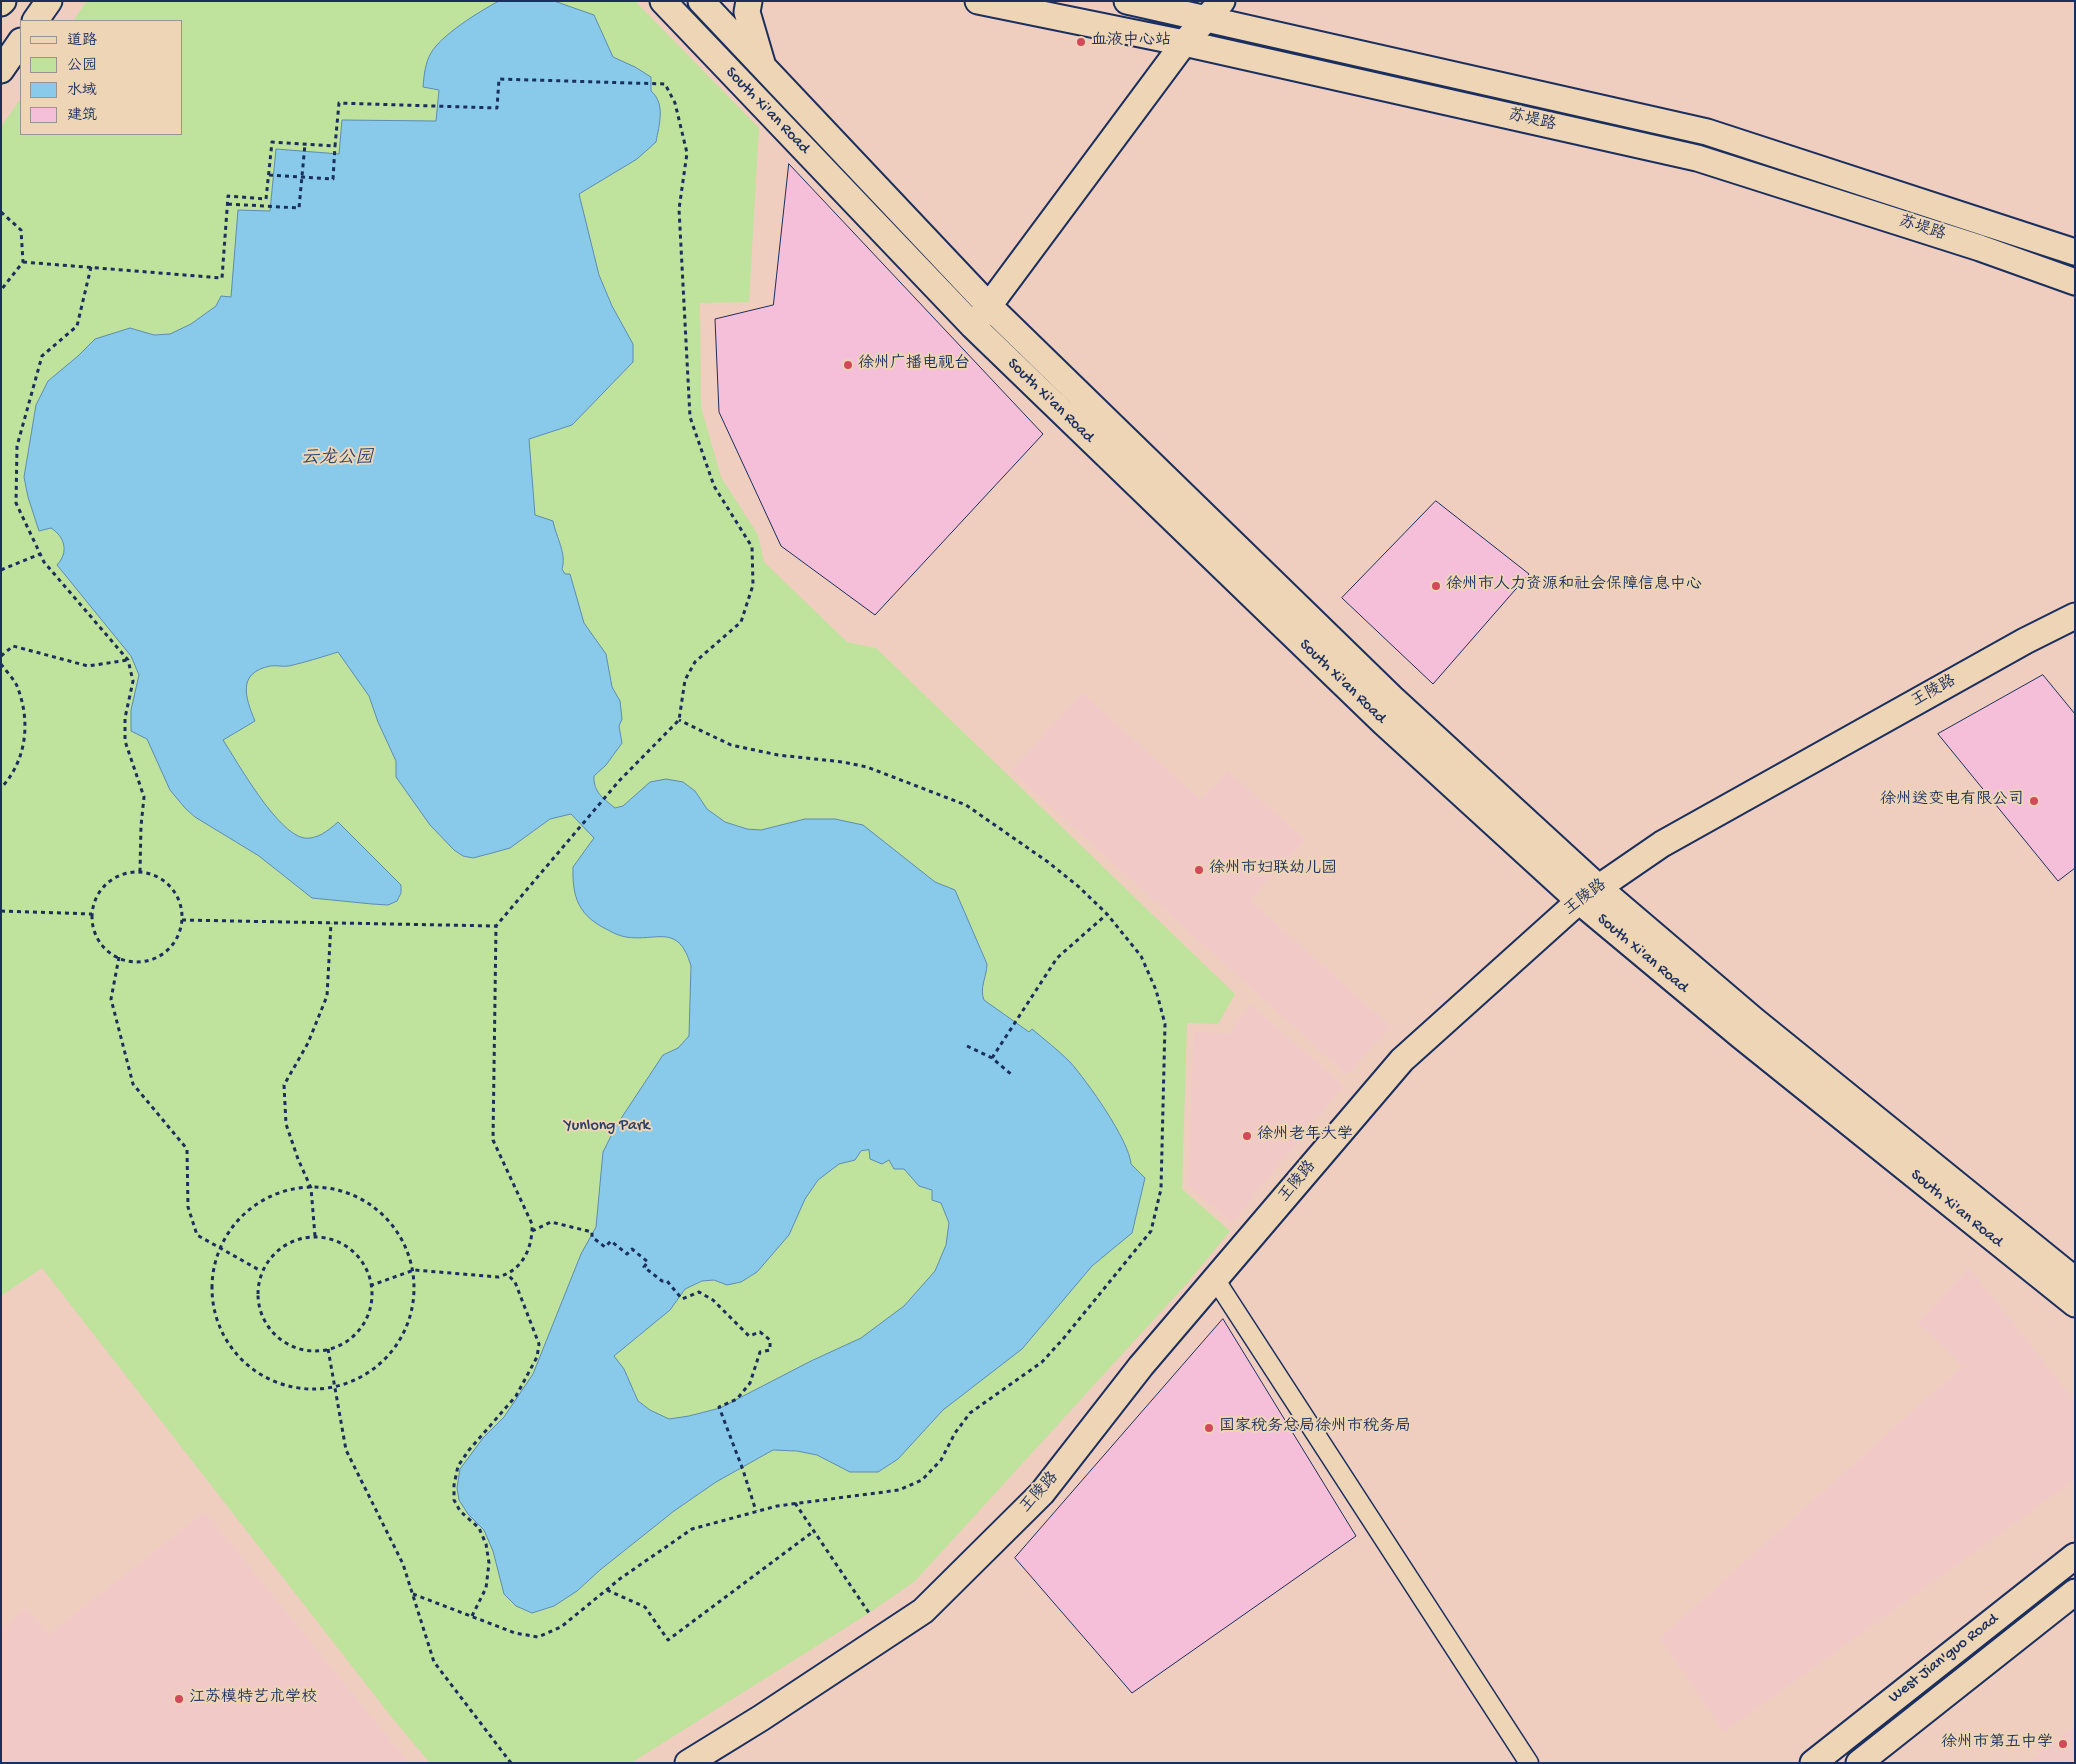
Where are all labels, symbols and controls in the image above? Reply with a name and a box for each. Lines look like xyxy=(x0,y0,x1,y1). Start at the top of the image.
legend xyxy=(20,20,182,135)
text: 道路 xyxy=(67,32,97,50)
place label: 血液中心站 xyxy=(1091,32,1171,52)
marker: 血液中心站 xyxy=(1075,36,1087,48)
text: 公园 xyxy=(67,57,97,75)
street label: South Xi'an Road xyxy=(721,64,813,158)
text: 水域 xyxy=(67,82,97,100)
street label: 苏堤路 xyxy=(1506,106,1558,136)
text: 建筑 xyxy=(67,107,97,125)
street label: 苏堤路 xyxy=(1896,212,1948,246)
place label: 徐州广播电视台 xyxy=(858,355,970,375)
street label: South Xi'an Road xyxy=(1003,355,1097,447)
marker: 徐州广播电视台 xyxy=(842,359,854,371)
water label: 云龙公园 xyxy=(301,448,373,470)
place label: 徐州市人力资源和社会保障信息中心 xyxy=(1446,576,1702,596)
marker: 徐州市人力资源和社会保障信息中心 xyxy=(1430,580,1442,592)
street label: South Xi'an Road xyxy=(1295,636,1389,728)
street label: 王陵路 xyxy=(1908,672,1960,712)
place label: 徐州送变电有限公司 xyxy=(1880,791,2024,811)
marker: 徐州送变电有限公司 xyxy=(2028,795,2040,807)
place label: 徐州市妇联幼儿园 xyxy=(1209,860,1337,880)
marker: 徐州市妇联幼儿园 xyxy=(1193,864,1205,876)
street label: 王陵路 xyxy=(1561,876,1611,920)
street label: South Xi'an Road xyxy=(1592,910,1692,998)
park label: Yunlong Park xyxy=(564,1117,650,1137)
place label: 徐州老年大学 xyxy=(1257,1126,1353,1146)
marker: 徐州老年大学 xyxy=(1241,1130,1253,1142)
street label: 王陵路 xyxy=(1275,1157,1321,1207)
street label: South Xi'an Road xyxy=(1906,1166,2006,1252)
place label: 国家税务总局徐州市税务局 xyxy=(1219,1418,1411,1438)
marker: 国家税务总局徐州市税务局 xyxy=(1203,1422,1215,1434)
street label: 王陵路 xyxy=(1017,1469,1063,1517)
street label: West Jian'guo Road xyxy=(1885,1610,2003,1708)
place label: 江苏模特艺术学校 xyxy=(189,1689,317,1709)
marker: 江苏模特艺术学校 xyxy=(173,1693,185,1705)
place label: 徐州市第五中学 xyxy=(1941,1734,2053,1754)
marker: 徐州市第五中学 xyxy=(2057,1738,2069,1750)

